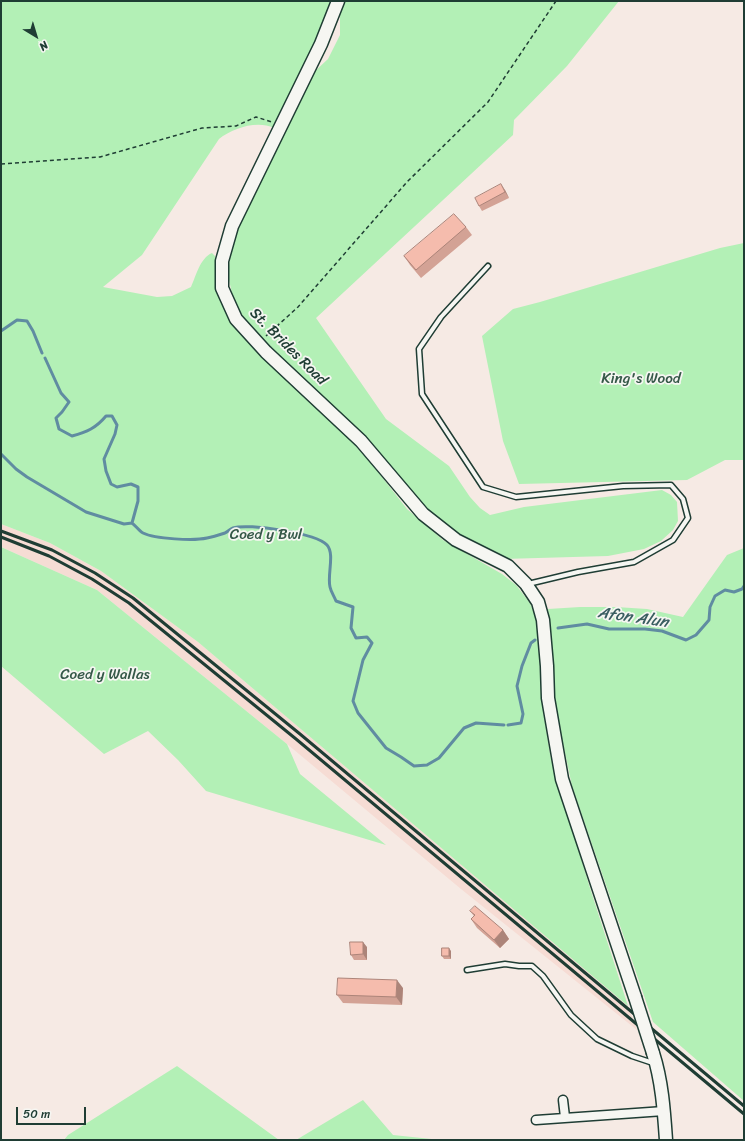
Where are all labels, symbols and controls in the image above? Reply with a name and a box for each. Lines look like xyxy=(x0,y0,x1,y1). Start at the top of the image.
north arrow xyxy=(16,16,56,56)
text: N xyxy=(35,36,53,56)
street label: St. Brides Road xyxy=(246,305,330,389)
park label: King's Wood xyxy=(601,370,681,388)
park label: Coed y Bwl xyxy=(230,526,302,544)
water label: Afon Alun xyxy=(597,604,669,632)
park label: Coed y Wallas xyxy=(60,666,150,684)
scale bar xyxy=(18,1099,88,1125)
text: 50 m xyxy=(23,1103,50,1125)

